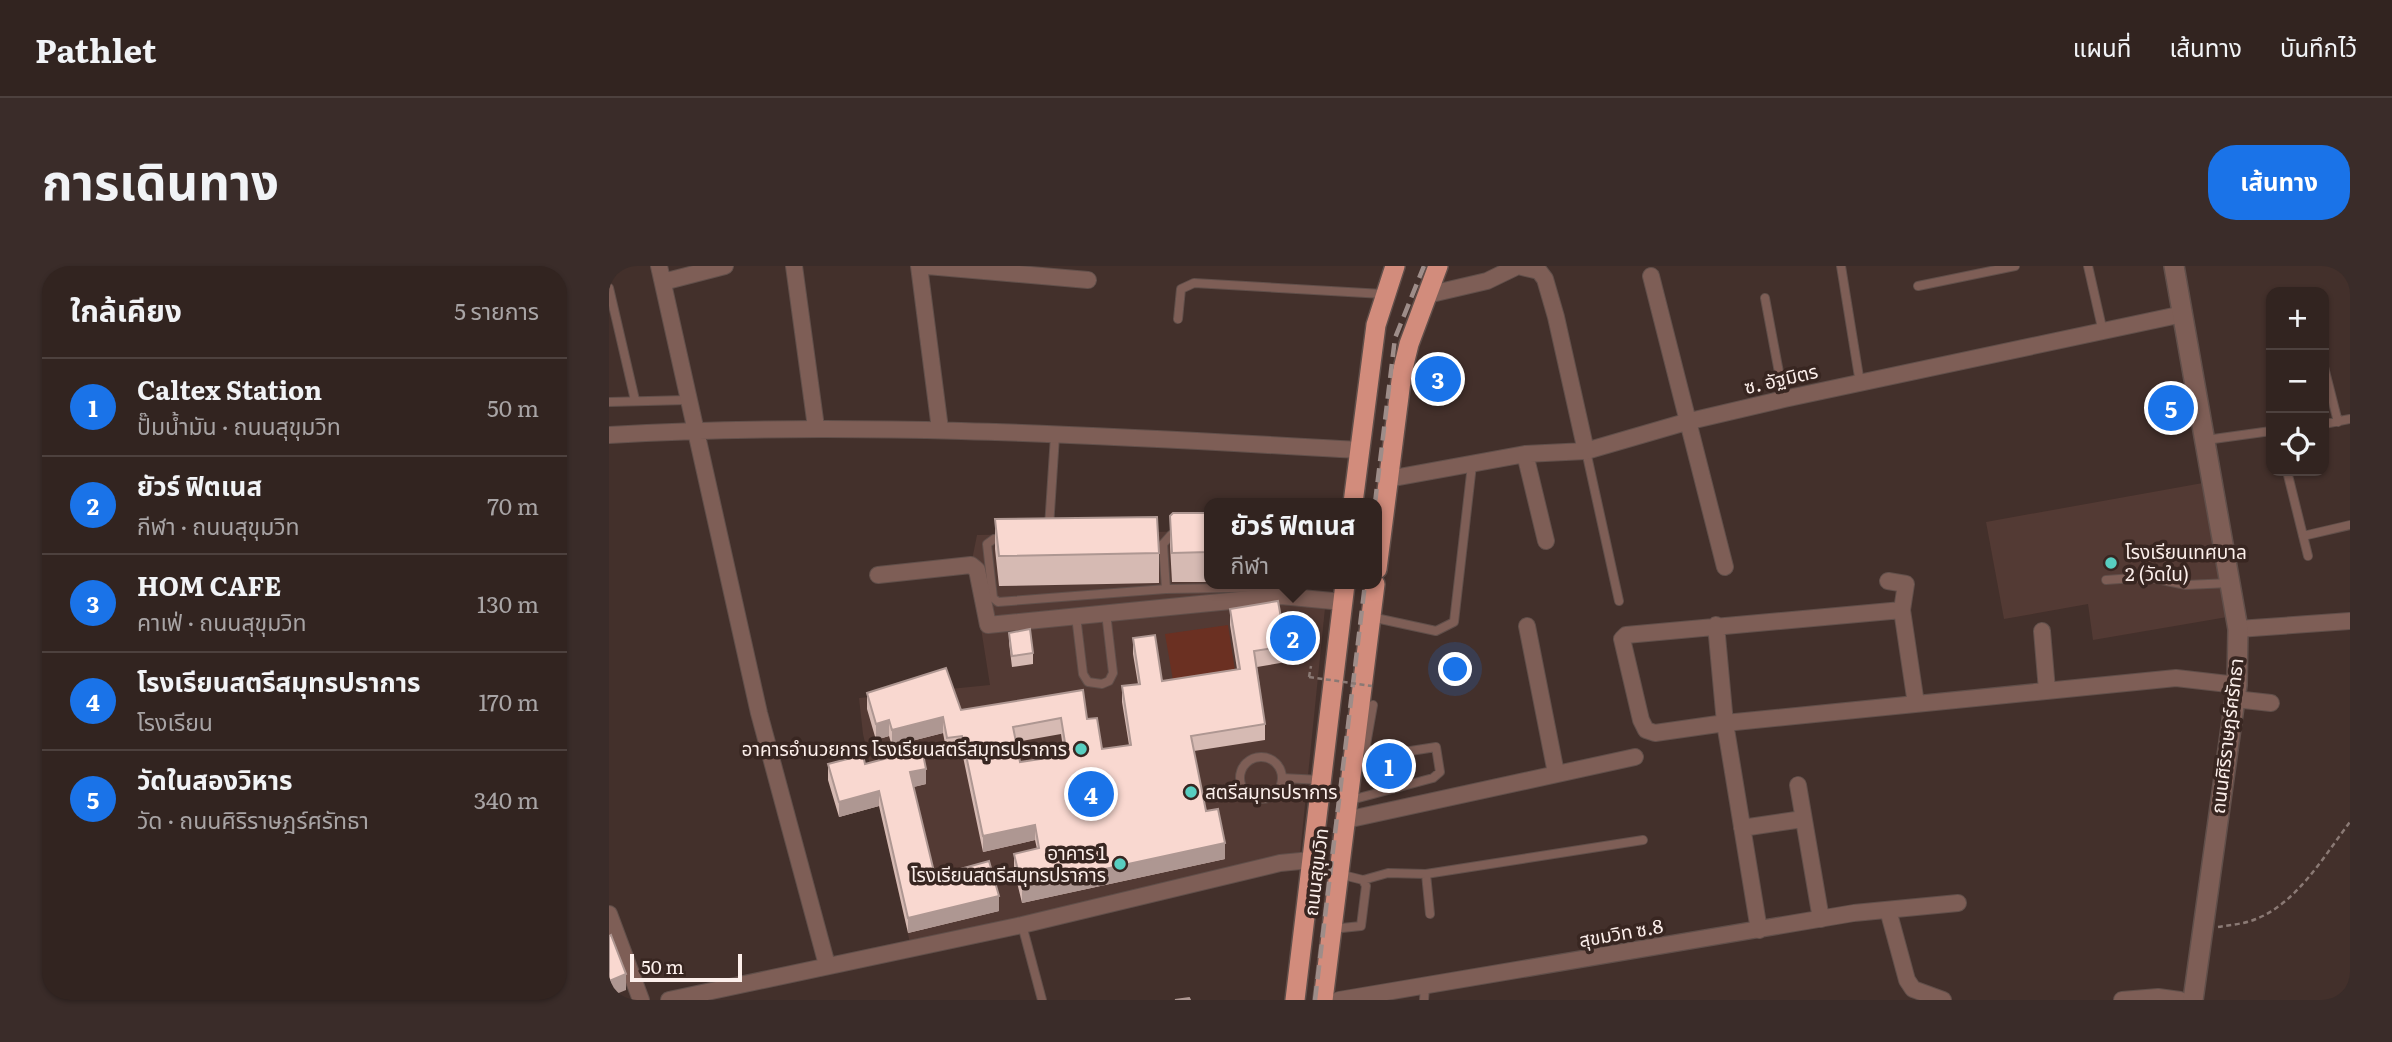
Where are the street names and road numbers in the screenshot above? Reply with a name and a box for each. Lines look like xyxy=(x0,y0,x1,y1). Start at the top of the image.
street label: ซ. อัฐมิตร xyxy=(1741,356,1820,400)
street label: ถนนศิริราษฎร์ศรัทธา xyxy=(2203,656,2249,815)
street label: ถนนสุขุมวิท xyxy=(1296,826,1334,918)
street label: สุขมวิท ซ.8 xyxy=(1577,911,1665,953)

